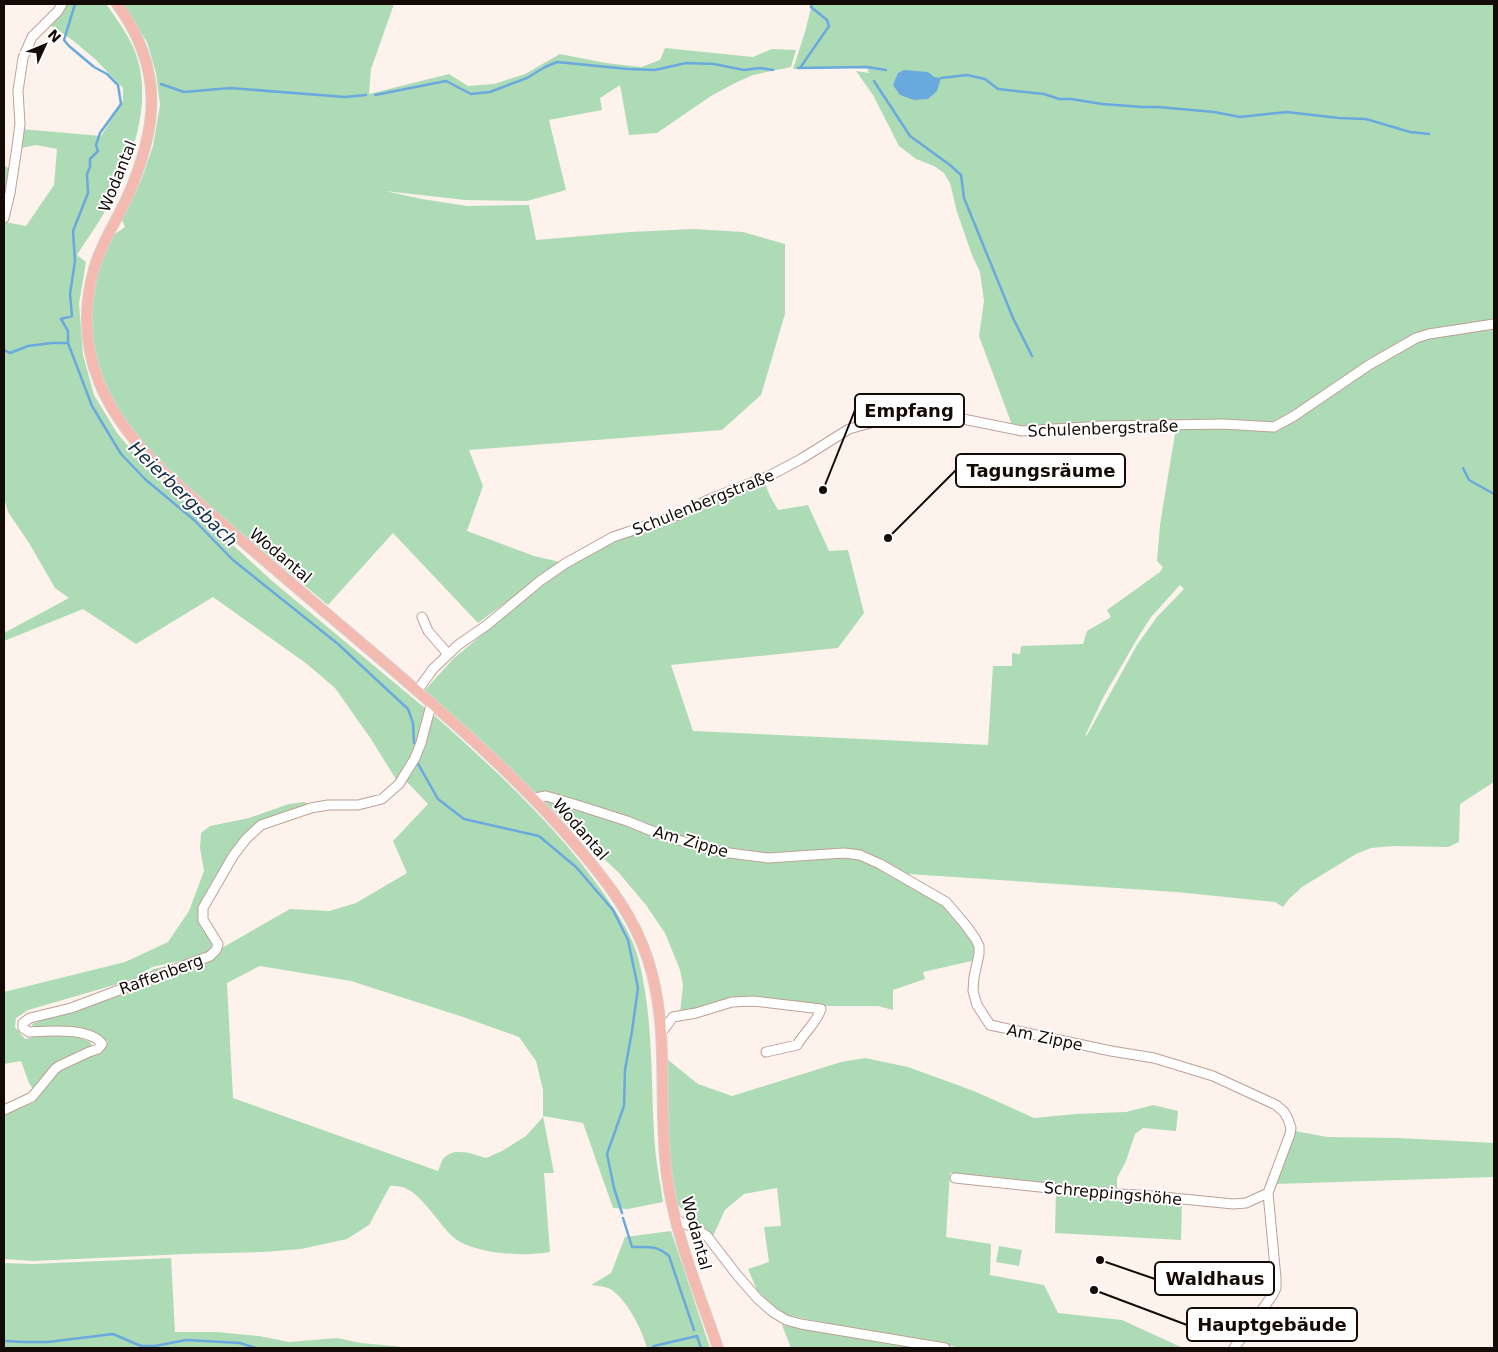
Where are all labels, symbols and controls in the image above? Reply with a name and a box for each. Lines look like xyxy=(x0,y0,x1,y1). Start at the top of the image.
north arrow xyxy=(20,20,70,70)
text: N xyxy=(45,26,64,46)
street label: Wodantal xyxy=(95,138,140,215)
callout: Empfang xyxy=(855,394,964,427)
text: Empfang xyxy=(864,400,954,421)
street label: Schulenbergstraße xyxy=(1027,416,1179,441)
water label: Heierbergsbach xyxy=(125,437,242,551)
callout: Tagungsräume xyxy=(956,454,1125,487)
text: Tagungsräume xyxy=(966,460,1116,481)
street label: Schulenbergstraße xyxy=(630,465,777,540)
street label: Wodantal xyxy=(246,524,316,587)
street label: Wodantal xyxy=(549,795,612,864)
street label: Am Zippe xyxy=(651,822,731,861)
street label: Raffenberg xyxy=(117,950,206,998)
street label: Am Zippe xyxy=(1005,1020,1085,1055)
street label: Schreppingshöhe xyxy=(1043,1178,1183,1209)
street label: Wodantal xyxy=(678,1194,715,1272)
callout: Waldhaus xyxy=(1155,1262,1274,1295)
text: Waldhaus xyxy=(1166,1268,1264,1289)
callout: Hauptgebäude xyxy=(1187,1308,1357,1341)
text: Hauptgebäude xyxy=(1197,1314,1347,1335)

